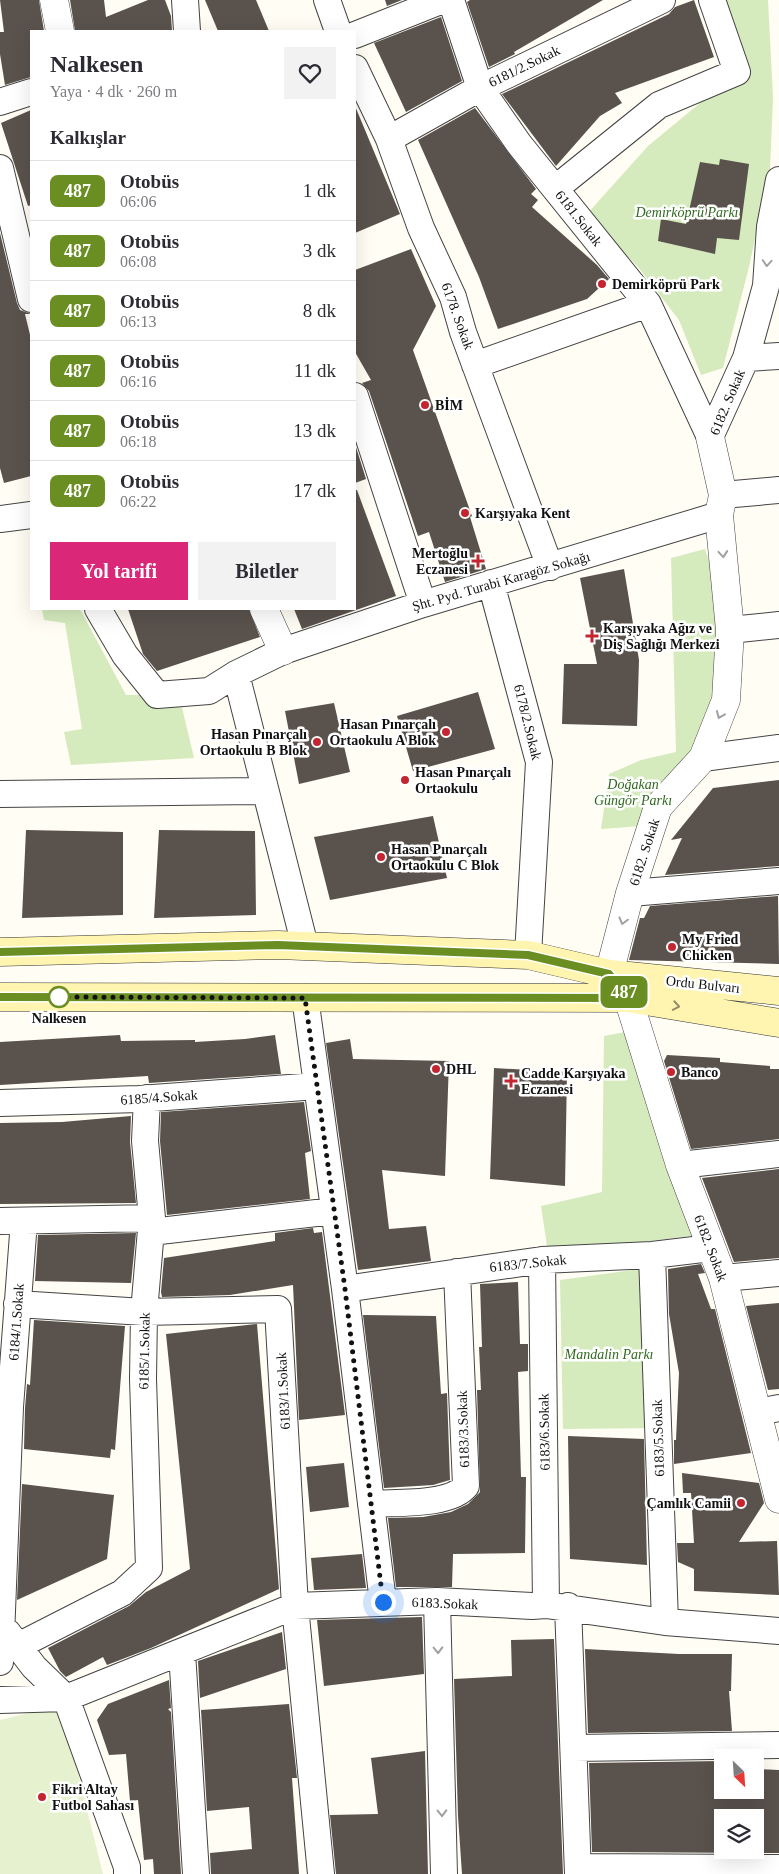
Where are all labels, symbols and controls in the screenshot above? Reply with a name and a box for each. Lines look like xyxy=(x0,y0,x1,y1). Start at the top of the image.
street label: 6181/2.Sokak xyxy=(486,43,562,90)
button: heart xyxy=(284,47,336,99)
text: Nalkesen xyxy=(50,51,143,77)
text: Yaya · 4 dk · 260 m xyxy=(50,83,177,100)
text: Kalkışlar xyxy=(50,127,126,148)
text: Otobüs xyxy=(120,171,179,192)
text: 1 dk xyxy=(303,180,336,201)
text: 487 xyxy=(64,181,91,201)
street label: 6181.Sokak xyxy=(552,187,605,249)
text: 06:06 xyxy=(120,193,156,210)
park label: Demirköprü Parkı xyxy=(634,205,739,220)
text: Otobüs xyxy=(120,231,179,252)
text: 3 dk xyxy=(303,240,336,261)
text: 487 xyxy=(64,241,91,261)
text: 06:08 xyxy=(120,253,156,270)
one-way arrow xyxy=(762,259,773,267)
place label: Demirköprü Park xyxy=(612,277,720,292)
marker: Demirköprü Park xyxy=(596,278,608,290)
street label: 6178. Sokak xyxy=(439,281,477,352)
text: Otobüs xyxy=(120,291,179,312)
text: 8 dk xyxy=(303,300,336,321)
text: 487 xyxy=(64,301,91,321)
text: 06:13 xyxy=(120,313,156,330)
text: Otobüs xyxy=(120,351,179,372)
text: 11 dk xyxy=(294,360,336,381)
text: 487 xyxy=(64,361,91,381)
street label: 6182. Sokak xyxy=(707,367,748,437)
text: 06:16 xyxy=(120,373,156,390)
place label: BİM xyxy=(435,397,463,413)
marker: BİM xyxy=(419,399,431,411)
text: Otobüs xyxy=(120,411,179,432)
text: 13 dk xyxy=(293,420,336,441)
text: 487 xyxy=(64,421,91,441)
text: 06:18 xyxy=(120,433,156,450)
text: Otobüs xyxy=(120,471,179,492)
text: 17 dk xyxy=(293,480,336,501)
text: 487 xyxy=(64,481,91,501)
text: 06:22 xyxy=(120,493,156,510)
place label: Karşıyaka Kent xyxy=(475,506,571,521)
marker: Karşıyaka Kent xyxy=(459,507,471,519)
button: Yol tarifi xyxy=(50,542,188,600)
button: Biletler xyxy=(198,542,336,600)
place label: Mertoğlu Eczanesi xyxy=(412,546,468,577)
street label: Şht. Pyd. Turabi Karagöz Sokağı xyxy=(410,549,592,614)
one-way arrow xyxy=(717,550,728,558)
marker: Mertoğlu Eczanesi xyxy=(472,555,484,567)
place label: Karşıyaka Ağız ve Diş Sağlığı Merkezi xyxy=(603,621,720,652)
marker: Karşıyaka Ağız ve Diş Sağlığı Merkezi xyxy=(585,629,599,643)
street label: 6178/2.Sokak xyxy=(511,683,544,761)
one-way arrow xyxy=(716,710,727,719)
place label: Hasan Pınarçalı Ortaokulu A Blok xyxy=(329,717,436,748)
marker: Hasan Pınarçalı Ortaokulu A Blok xyxy=(440,726,452,738)
place label: Hasan Pınarçalı Ortaokulu B Blok xyxy=(200,727,307,758)
marker: Hasan Pınarçalı Ortaokulu B Blok xyxy=(311,736,323,748)
place label: Hasan Pınarçalı Ortaokulu xyxy=(415,765,511,796)
marker: Hasan Pınarçalı Ortaokulu xyxy=(399,774,411,786)
park label: Doğakan Güngör Parkı xyxy=(594,777,672,808)
street label: 6182. Sokak xyxy=(627,817,662,888)
place label: Hasan Pınarçalı Ortaokulu C Blok xyxy=(391,842,499,873)
marker: Hasan Pınarçalı Ortaokulu C Blok xyxy=(375,851,387,863)
one-way arrow xyxy=(618,917,629,926)
place label: My Fried Chicken xyxy=(682,932,739,963)
marker: My Fried Chicken xyxy=(666,941,678,953)
street label: Ordu Bulvarı xyxy=(665,973,741,996)
line badge: 487 xyxy=(595,976,653,1008)
text: 487 xyxy=(611,982,638,1002)
marker: Nalkesen xyxy=(48,986,70,1008)
one-way arrow xyxy=(672,1001,680,1011)
place label: Nalkesen xyxy=(32,1011,86,1026)
place label: DHL xyxy=(446,1062,476,1077)
marker: DHL xyxy=(430,1063,442,1075)
place label: Banco xyxy=(681,1065,718,1080)
place label: Cadde Karşıyaka Eczanesi xyxy=(521,1066,626,1097)
marker: Banco xyxy=(665,1066,677,1078)
marker: Cadde Karşıyaka Eczanesi xyxy=(505,1075,517,1087)
street label: 6185/4.Sokak xyxy=(120,1087,198,1108)
street label: 6182. Sokak xyxy=(691,1213,730,1284)
street label: 6183/7.Sokak xyxy=(489,1252,567,1275)
street label: 6184/1.Sokak xyxy=(6,1283,27,1361)
street label: 6185/1.Sokak xyxy=(136,1312,153,1390)
park label: Mandalin Parkı xyxy=(563,1347,654,1362)
street label: 6183/1.Sokak xyxy=(274,1352,293,1430)
street label: 6183/3.Sokak xyxy=(455,1390,472,1468)
street label: 6183/6.Sokak xyxy=(536,1393,553,1471)
street label: 6183/5.Sokak xyxy=(650,1399,667,1477)
place label: Çamlık Camii xyxy=(647,1496,731,1511)
marker: Çamlık Camii xyxy=(735,1497,747,1509)
your location xyxy=(371,1590,396,1615)
street label: 6183.Sokak xyxy=(411,1595,478,1612)
one-way arrow xyxy=(433,1646,444,1654)
north arrow xyxy=(714,1749,764,1799)
map controls xyxy=(714,1749,764,1859)
place label: Fikri Altay Futbol Sahası xyxy=(52,1782,134,1813)
marker: Fikri Altay Futbol Sahası xyxy=(36,1791,48,1803)
one-way arrow xyxy=(437,1809,448,1817)
button: layers xyxy=(714,1809,764,1859)

